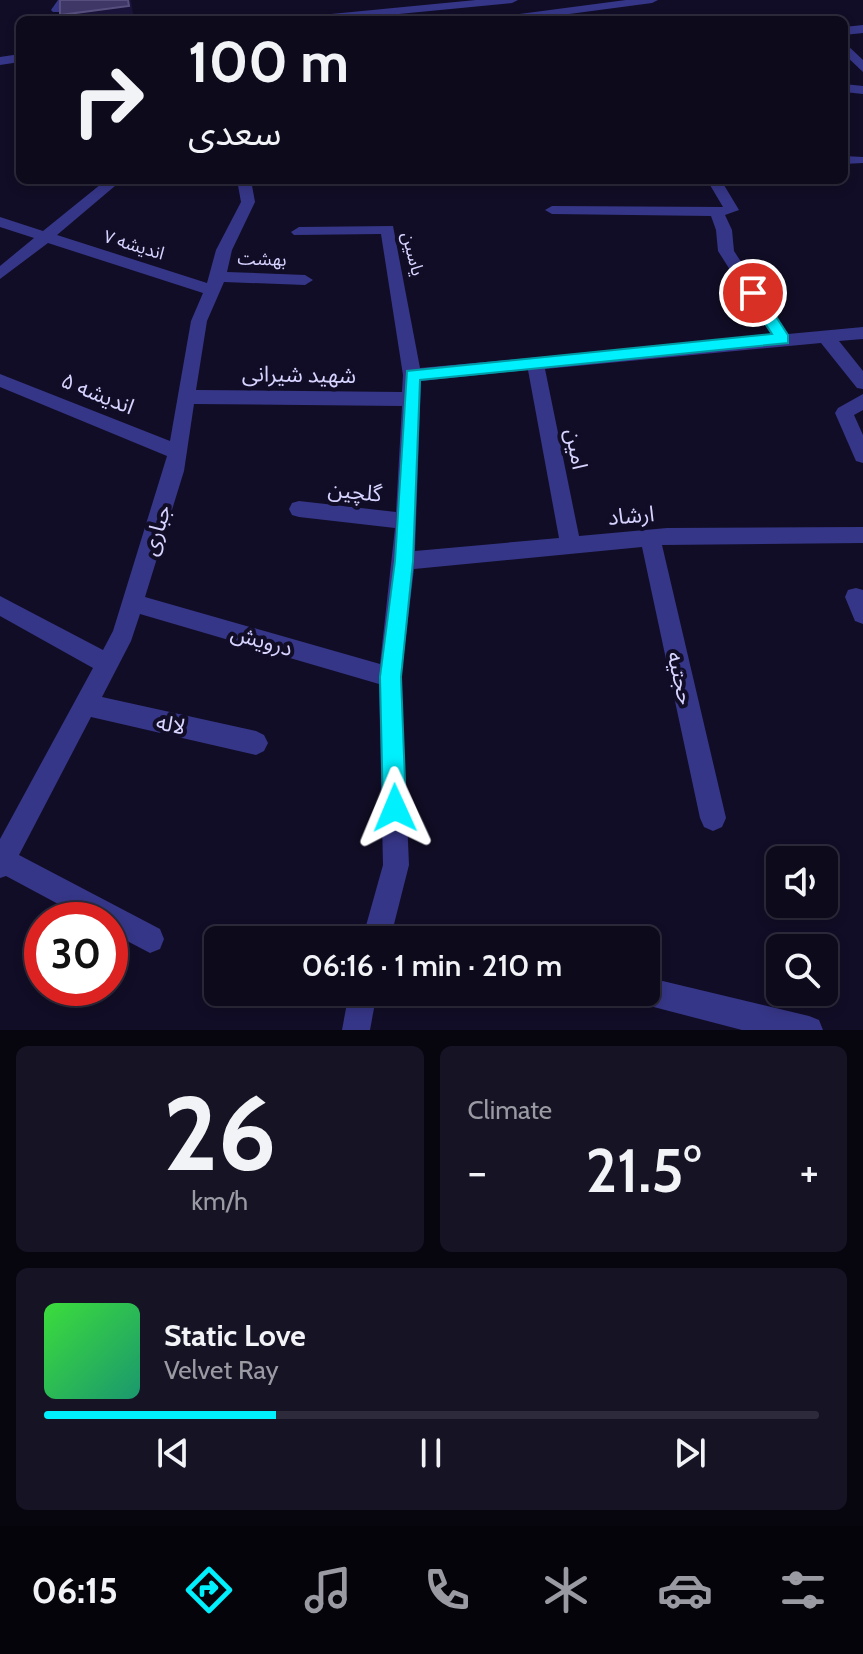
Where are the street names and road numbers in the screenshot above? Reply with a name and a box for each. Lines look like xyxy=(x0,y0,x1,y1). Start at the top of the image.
street label: اندیشه ۷ xyxy=(101,225,167,265)
street label: یاسین xyxy=(397,230,429,278)
street label: بهشت xyxy=(237,247,287,271)
street label: شهید شیرانی xyxy=(242,360,356,389)
street label: اندیشه ۵ xyxy=(57,367,138,420)
street label: امین xyxy=(559,426,594,472)
street label: گلچین xyxy=(327,475,384,509)
street label: ارشاد xyxy=(607,500,656,531)
street label: جباری xyxy=(136,501,177,559)
street label: درویش xyxy=(228,619,296,662)
street label: حجتیه xyxy=(661,649,700,708)
street label: لاله xyxy=(154,708,188,741)

